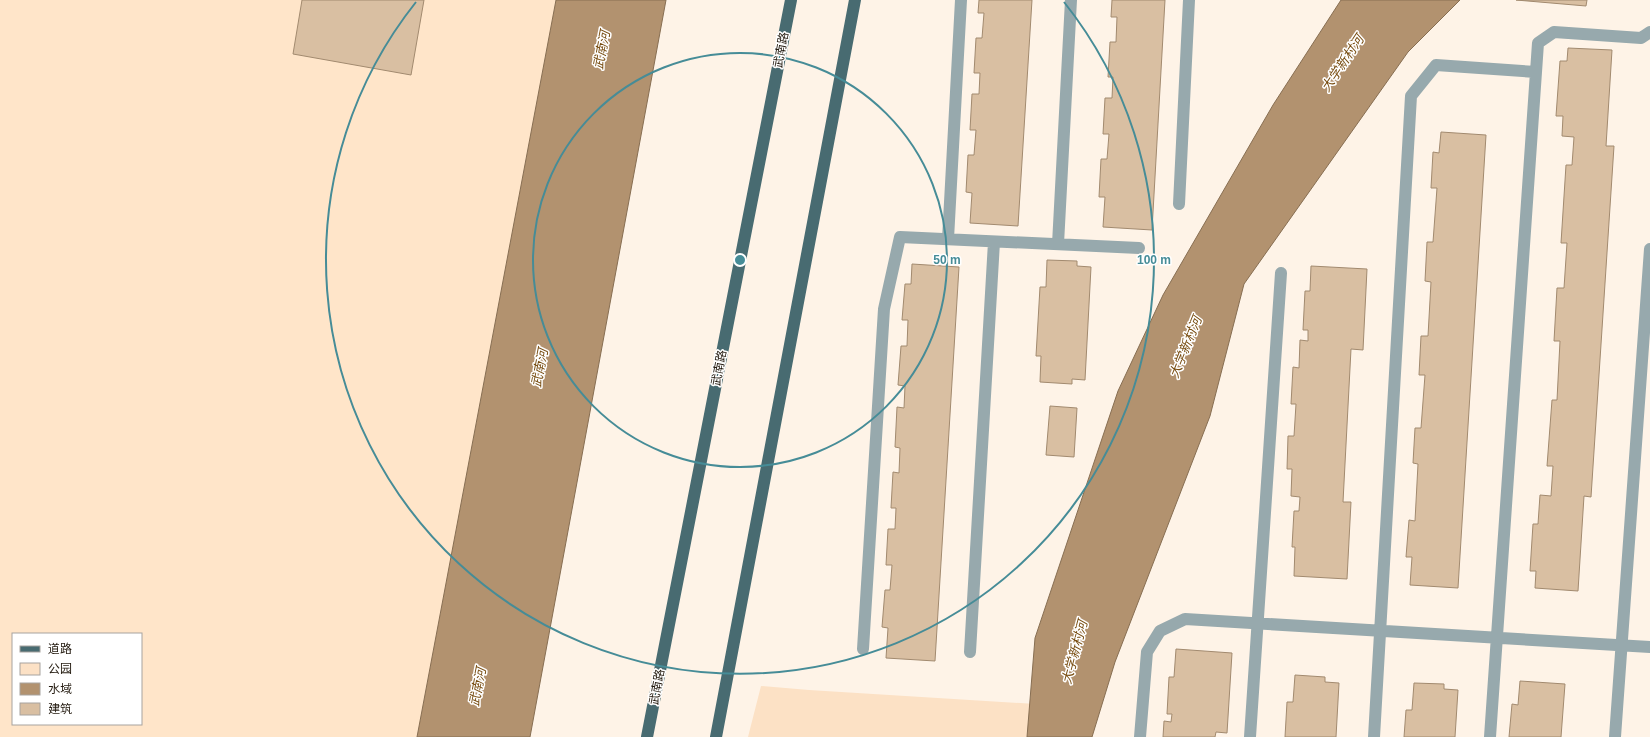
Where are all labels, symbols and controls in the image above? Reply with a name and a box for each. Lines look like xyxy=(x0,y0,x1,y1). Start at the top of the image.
water label: 武南河 xyxy=(590,27,613,71)
water label: 大学新村河 xyxy=(1318,30,1368,94)
street label: 武南路 xyxy=(771,31,791,69)
centre of rings xyxy=(733,253,747,267)
text: 50 m xyxy=(933,253,961,267)
text: 100 m xyxy=(1137,253,1171,267)
water label: 大学新村河 xyxy=(1166,311,1206,380)
water label: 武南河 xyxy=(528,345,551,389)
street label: 武南路 xyxy=(709,349,729,387)
water label: 大学新村河 xyxy=(1059,616,1091,685)
legend xyxy=(12,633,142,725)
text: 道路 xyxy=(48,642,72,656)
text: 公园 xyxy=(48,662,72,676)
water label: 武南河 xyxy=(466,664,489,708)
street label: 武南路 xyxy=(647,668,667,706)
text: 水域 xyxy=(48,682,72,696)
text: 建筑 xyxy=(48,702,72,716)

